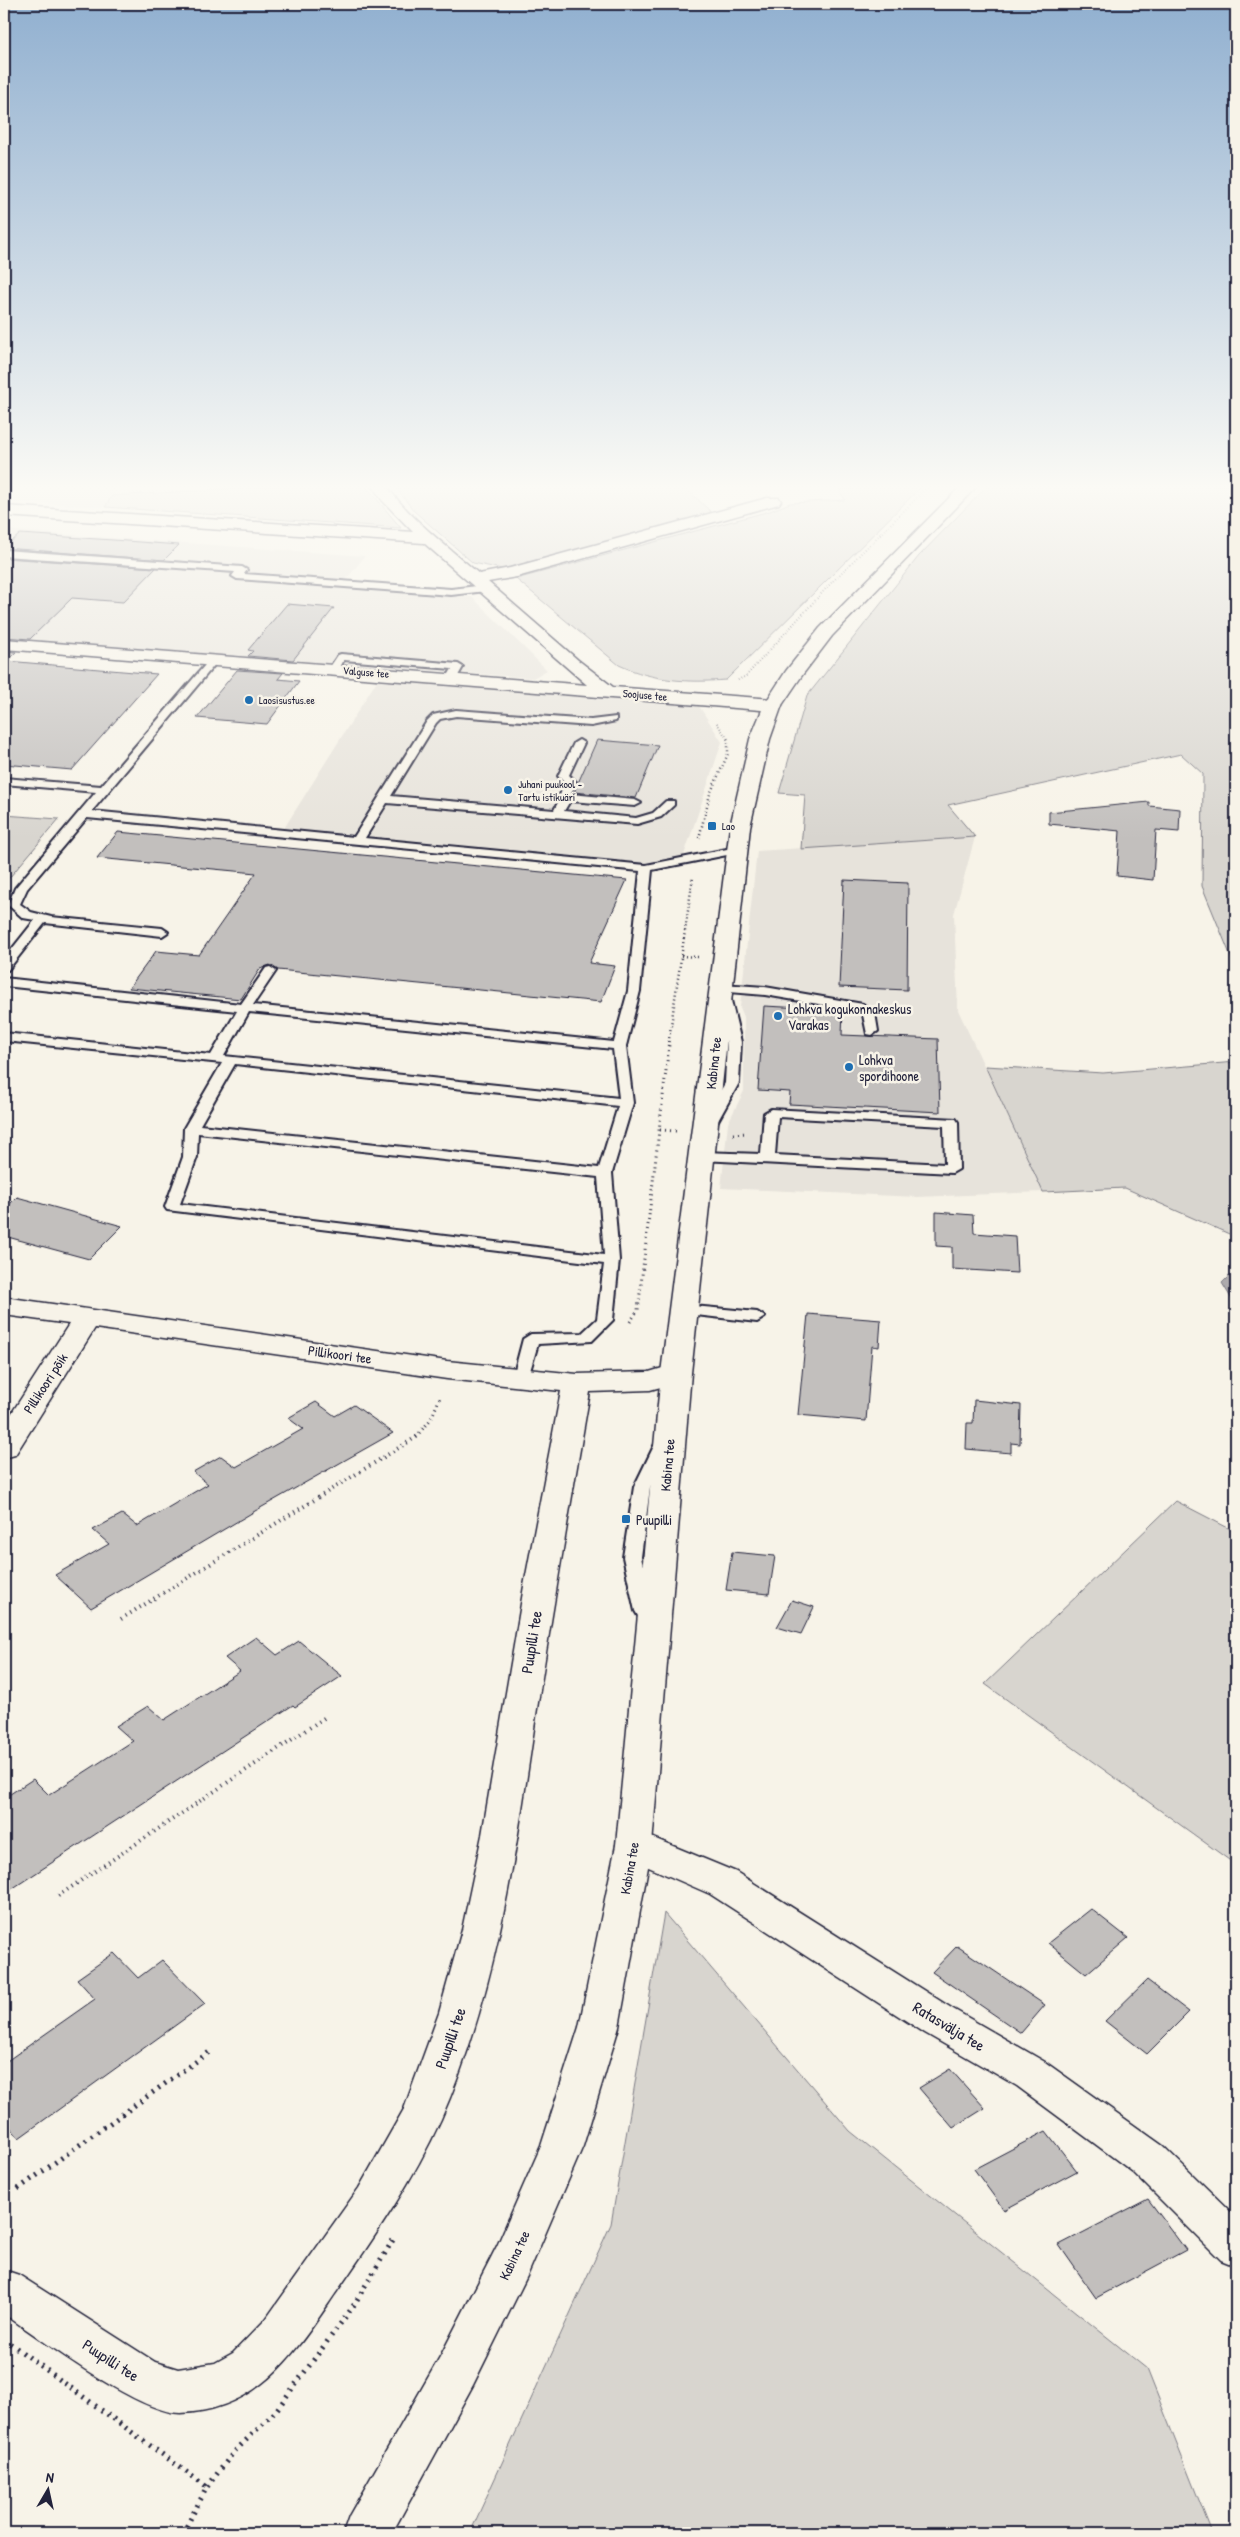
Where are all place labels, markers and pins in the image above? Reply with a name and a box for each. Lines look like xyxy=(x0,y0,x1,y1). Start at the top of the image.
place label: Laosisustus.ee xyxy=(259,693,316,707)
marker: Laosisustus.ee xyxy=(243,694,255,706)
place label: Juhani puukool - Tartu istikuäri xyxy=(518,777,583,804)
marker: Juhani puukool - Tartu istikuäri xyxy=(502,784,514,796)
place label: Lao xyxy=(722,819,735,833)
marker: Lao xyxy=(706,820,718,832)
place label: Lohkva kogukonnakeskus Varakas xyxy=(788,999,911,1034)
marker: Lohkva kogukonnakeskus Varakas xyxy=(772,1010,784,1022)
place label: Lohkva spordihoone xyxy=(859,1050,920,1086)
marker: Lohkva spordihoone xyxy=(843,1061,855,1073)
place label: Puupilli xyxy=(636,1510,672,1530)
marker: Puupilli xyxy=(620,1513,632,1525)

